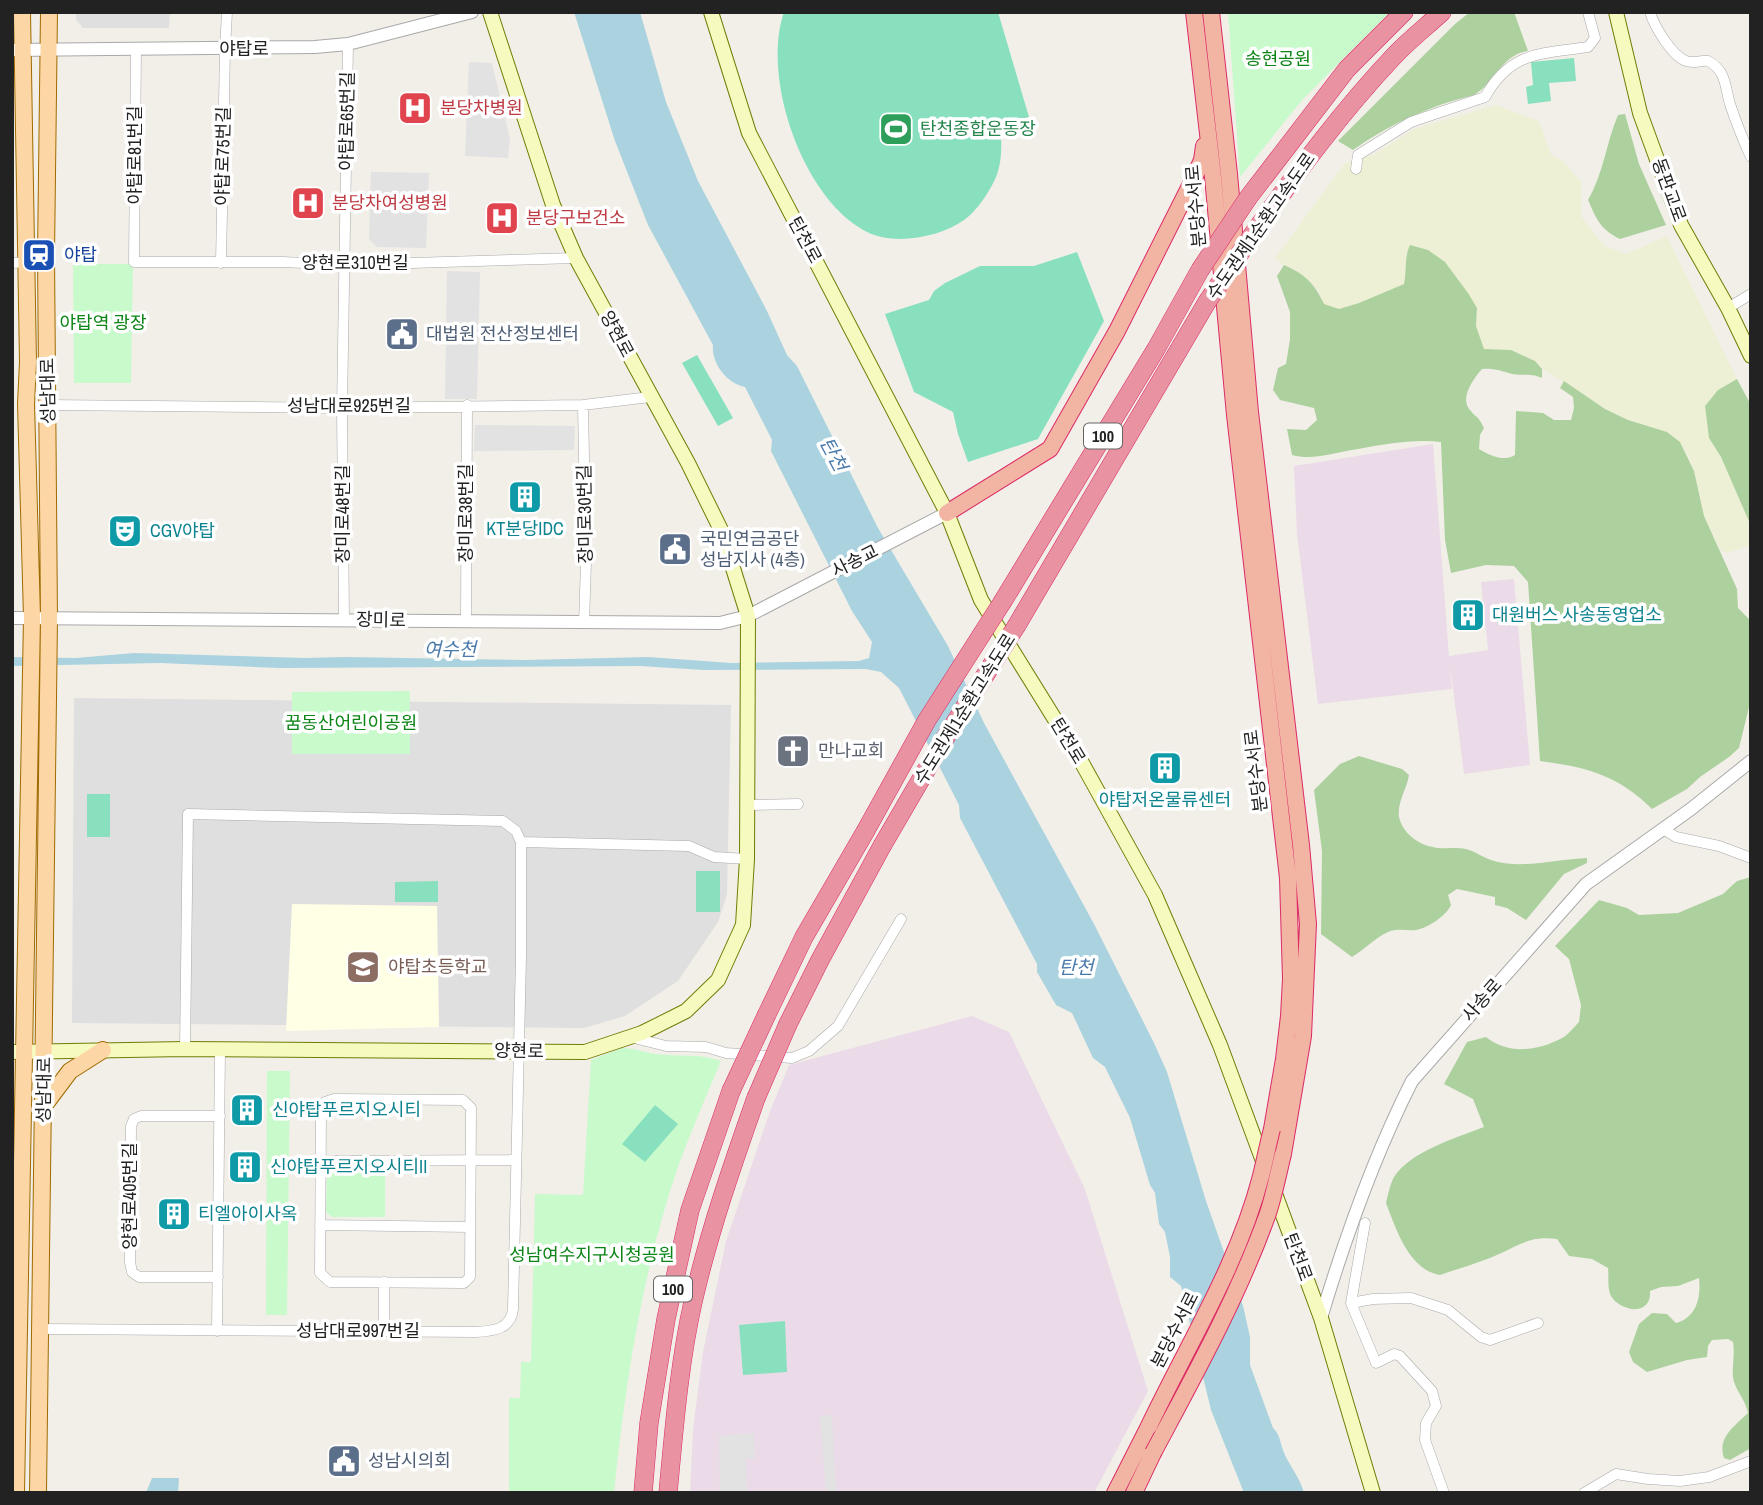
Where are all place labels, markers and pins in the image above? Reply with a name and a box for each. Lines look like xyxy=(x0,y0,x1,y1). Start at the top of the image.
hospital icon: 분당차병원 xyxy=(396,89,434,127)
place label: 분당차병원 xyxy=(440,95,523,120)
sports icon: 탄천종합운동장 xyxy=(877,110,915,148)
place label: 탄천종합운동장 xyxy=(920,116,1036,141)
hospital icon: 분당차여성병원 xyxy=(289,184,327,222)
place label: 분당차여성병원 xyxy=(332,190,448,215)
hospital icon: 분당구보건소 xyxy=(483,199,521,237)
place label: 분당구보건소 xyxy=(526,205,625,230)
station icon: 야탑 xyxy=(20,236,58,274)
place label: 야탑 xyxy=(64,242,97,267)
public building icon: 대법원 전산정보센터 xyxy=(383,315,421,353)
place label: 대법원 전산정보센터 xyxy=(426,321,579,346)
building icon: KT분당IDC xyxy=(506,478,544,516)
theatre icon: CGV야탑 xyxy=(106,512,144,550)
place label: KT분당IDC xyxy=(486,516,564,541)
place label: CGV야탑 xyxy=(150,518,215,543)
place label: 국민연금공단 성남지사 (4층) xyxy=(700,526,805,572)
public building icon: 국민연금공단 성남지사 (4층) xyxy=(656,530,694,568)
building icon: 대원버스 사송동영업소 xyxy=(1449,596,1487,634)
place label: 대원버스 사송동영업소 xyxy=(1492,602,1662,627)
church icon: 만나교회 xyxy=(774,732,812,770)
place label: 만나교회 xyxy=(818,738,884,763)
building icon: 야탑저온물류센터 xyxy=(1146,749,1184,787)
place label: 야탑저온물류센터 xyxy=(1099,787,1231,812)
school or university icon: 야탑초등학교 xyxy=(344,948,382,986)
place label: 야탑초등학교 xyxy=(388,954,487,979)
building icon: 신야탑푸르지오시티 xyxy=(228,1091,266,1129)
place label: 신야탑푸르지오시티 xyxy=(272,1097,421,1122)
building icon: 신야탑푸르지오시티II xyxy=(226,1148,264,1186)
place label: 신야탑푸르지오시티II xyxy=(270,1154,427,1179)
building icon: 티엘아이사옥 xyxy=(155,1195,193,1233)
place label: 티엘아이사옥 xyxy=(198,1201,297,1226)
public building icon: 성남시의회 xyxy=(325,1442,363,1480)
place label: 성남시의회 xyxy=(368,1448,451,1473)

